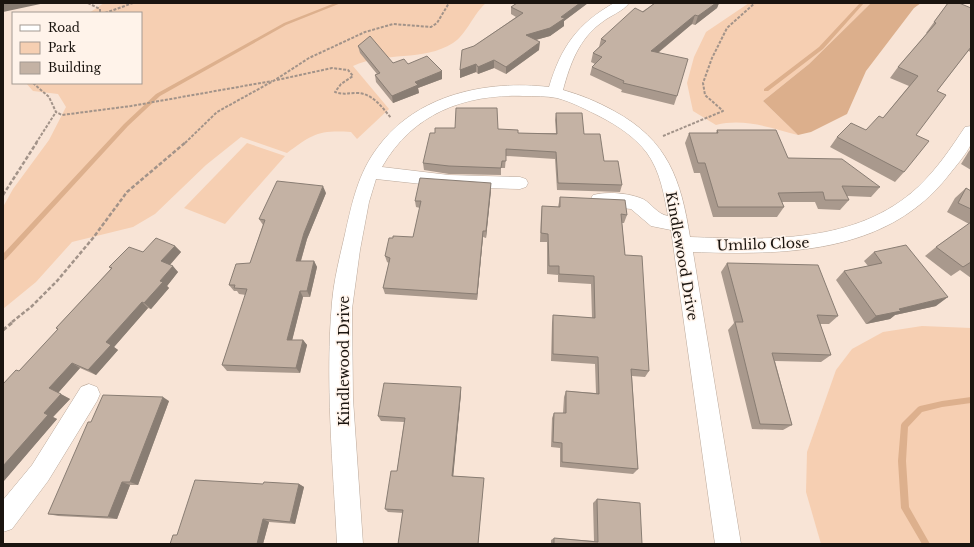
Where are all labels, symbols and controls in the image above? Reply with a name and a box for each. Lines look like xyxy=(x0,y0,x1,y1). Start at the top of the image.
legend xyxy=(12,12,142,84)
text: Road xyxy=(48,20,80,35)
text: Park xyxy=(48,40,76,55)
text: Building xyxy=(48,60,102,75)
street label: Kindlewood Drive xyxy=(662,190,702,322)
street label: Umlilo Close xyxy=(716,233,810,255)
street label: Kindlewood Drive xyxy=(335,296,353,426)

